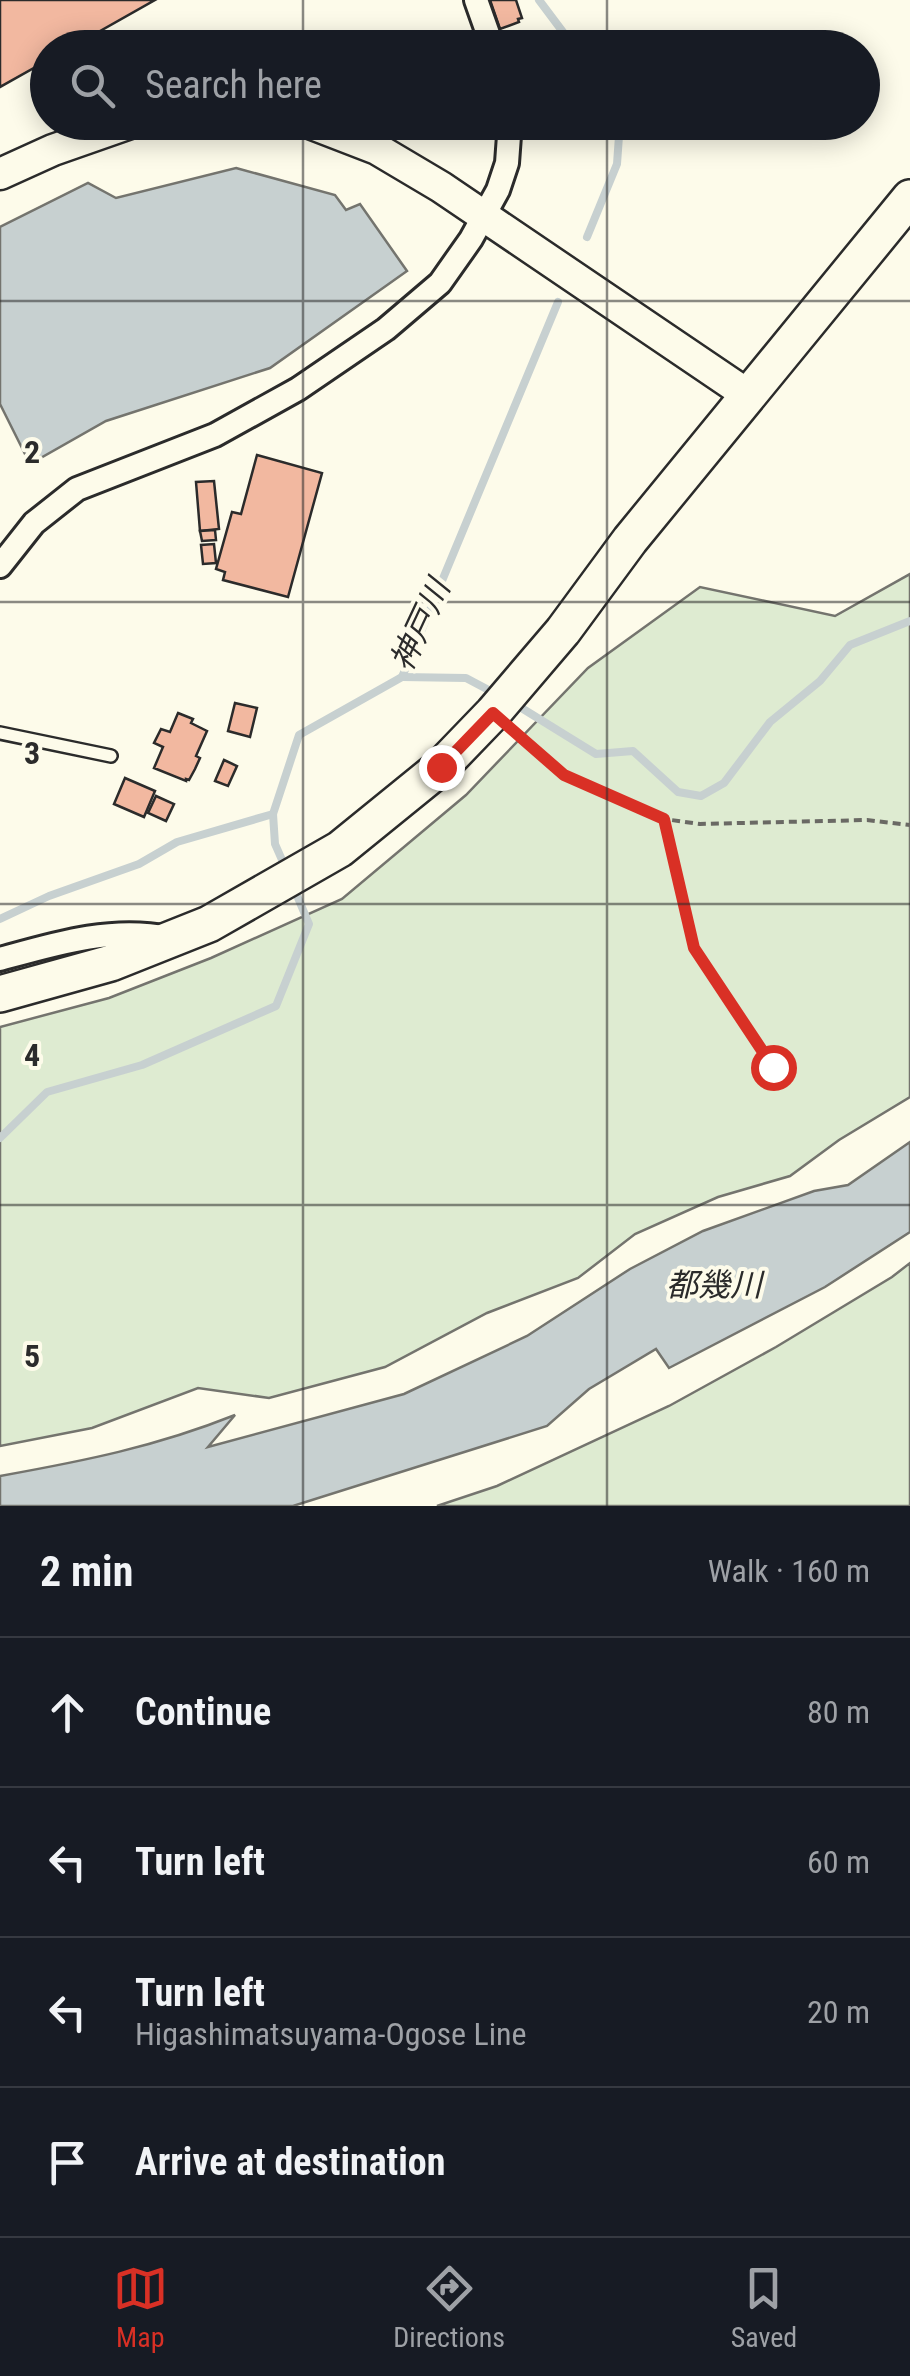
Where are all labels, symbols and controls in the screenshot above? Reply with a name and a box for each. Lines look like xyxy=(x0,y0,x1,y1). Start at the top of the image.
search box xyxy=(30,30,880,140)
icon: search xyxy=(65,58,120,113)
text: Search here xyxy=(145,63,322,107)
text: 2 xyxy=(24,433,40,471)
water label: 神戸川 xyxy=(382,571,459,677)
text: 3 xyxy=(24,734,40,772)
route end xyxy=(419,745,465,791)
text: 4 xyxy=(24,1036,40,1074)
route start xyxy=(751,1045,797,1091)
water label: 都幾川 xyxy=(666,1266,765,1304)
text: 5 xyxy=(24,1337,40,1375)
text: 2 min xyxy=(40,1547,133,1596)
text: Walk · 160 m xyxy=(708,1552,870,1590)
icon: ahead xyxy=(40,1685,95,1740)
text: Continue xyxy=(135,1690,271,1734)
text: 80 m xyxy=(807,1693,870,1731)
icon: left xyxy=(40,1835,95,1890)
text: Turn left xyxy=(135,1840,265,1884)
text: 60 m xyxy=(807,1843,870,1881)
text: Turn left xyxy=(135,1971,265,2015)
icon: left xyxy=(40,1985,95,2040)
text: 20 m xyxy=(807,1993,870,2031)
text: Higashimatsuyama-Ogose Line xyxy=(135,2015,527,2053)
icon: arrive xyxy=(40,2135,95,2190)
text: Arrive at destination xyxy=(135,2140,445,2184)
tab: Map xyxy=(113,2261,168,2354)
tab: Directions xyxy=(393,2261,505,2354)
tab: Saved xyxy=(731,2261,797,2354)

